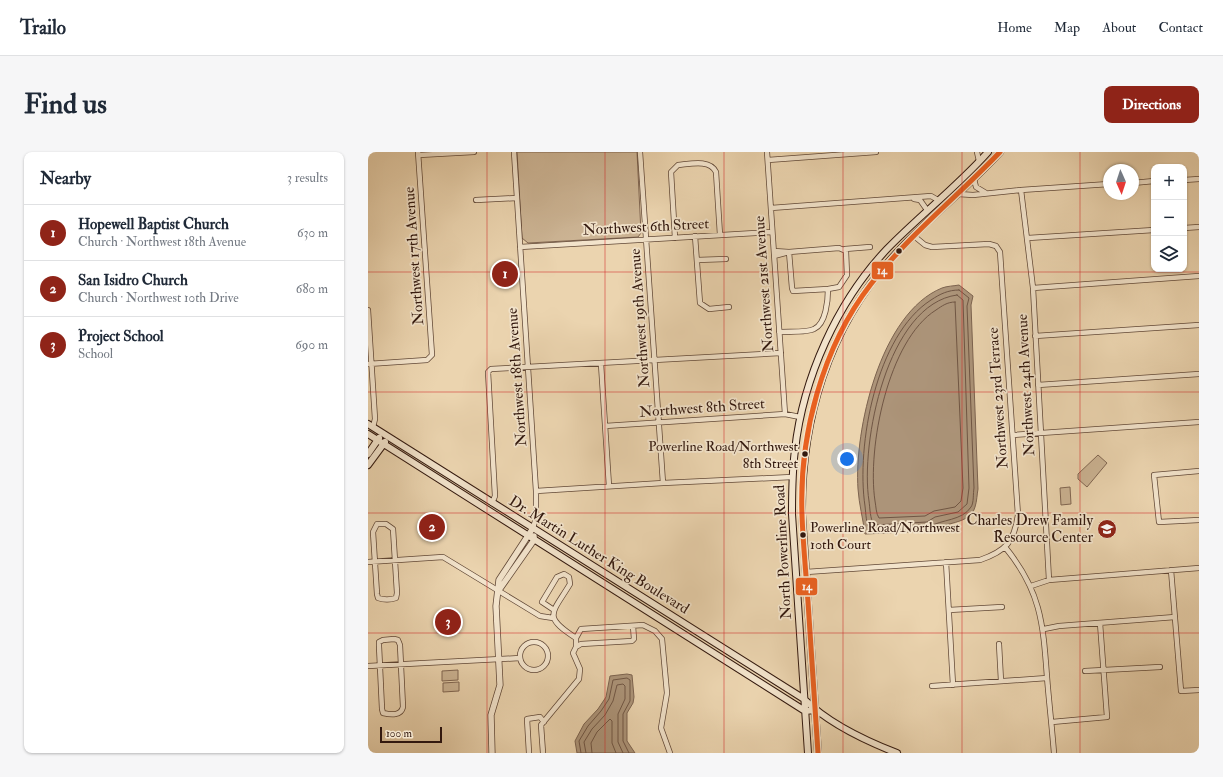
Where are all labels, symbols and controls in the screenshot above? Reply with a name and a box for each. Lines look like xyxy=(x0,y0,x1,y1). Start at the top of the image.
text: Trailo xyxy=(20,16,66,40)
text: Home xyxy=(997,19,1032,36)
text: Map xyxy=(1054,19,1080,36)
text: About xyxy=(1102,19,1136,36)
text: Contact xyxy=(1158,19,1203,36)
button: Directions xyxy=(1104,86,1199,123)
text: Find us xyxy=(24,87,107,122)
north arrow xyxy=(1103,164,1139,200)
map controls xyxy=(1151,164,1187,272)
button: + xyxy=(1151,164,1187,200)
text: Nearby xyxy=(40,168,91,189)
text: 3 results xyxy=(287,170,328,186)
street label: Northwest 17th Avenue xyxy=(400,186,428,326)
button: − xyxy=(1151,200,1187,236)
street label: Northwest 6th Street xyxy=(582,214,710,240)
text: Hopewell Baptist Church xyxy=(78,215,229,234)
street label: Northwest 21st Avenue xyxy=(750,215,778,353)
text: 1 xyxy=(51,225,55,241)
text: 630 m xyxy=(297,225,328,241)
text: Church · Northwest 18th Avenue xyxy=(78,234,246,250)
button: layers xyxy=(1151,236,1187,272)
unlabelled marker xyxy=(894,246,904,256)
street label: Northwest 19th Avenue xyxy=(626,248,654,388)
pin: 1 xyxy=(492,259,518,289)
line badge: 14 xyxy=(871,261,894,280)
text: 14 xyxy=(877,264,888,278)
text: San Isidro Church xyxy=(78,271,188,290)
text: 2 xyxy=(50,281,56,297)
text: 680 m xyxy=(296,281,328,297)
text: Church · Northwest 10th Drive xyxy=(78,290,239,306)
street label: Northwest 18th Avenue xyxy=(503,307,531,447)
street label: Northwest 24th Avenue xyxy=(1013,314,1039,456)
text: Project School xyxy=(78,327,164,346)
street label: Northwest 23rd Terrace xyxy=(984,327,1012,469)
text: 3 xyxy=(51,337,56,353)
text: 690 m xyxy=(295,337,328,353)
text: School xyxy=(78,346,113,362)
street label: Northwest 8th Street xyxy=(638,394,766,422)
place label: Powerline Road/Northwest 8th Street xyxy=(648,438,798,472)
marker: Powerline Road/Northwest 8th Street xyxy=(800,449,810,459)
your location xyxy=(837,449,857,469)
street label: North Powerline Road xyxy=(770,484,796,620)
street label: Dr. Martin Luther King Boulevard xyxy=(505,492,693,619)
place label: Charles Drew Family Resource Center xyxy=(966,511,1093,547)
pin: 2 xyxy=(419,512,445,542)
school or university icon: Charles Drew Family Resource Center xyxy=(1096,518,1118,540)
place label: Powerline Road/Northwest 10th Court xyxy=(810,519,960,553)
marker: Powerline Road/Northwest 10th Court xyxy=(798,530,808,540)
line badge: 14 xyxy=(795,577,818,596)
text: 14 xyxy=(802,580,813,594)
pin: 3 xyxy=(435,607,461,637)
scale bar xyxy=(380,725,442,744)
text: 100 m xyxy=(386,727,412,740)

